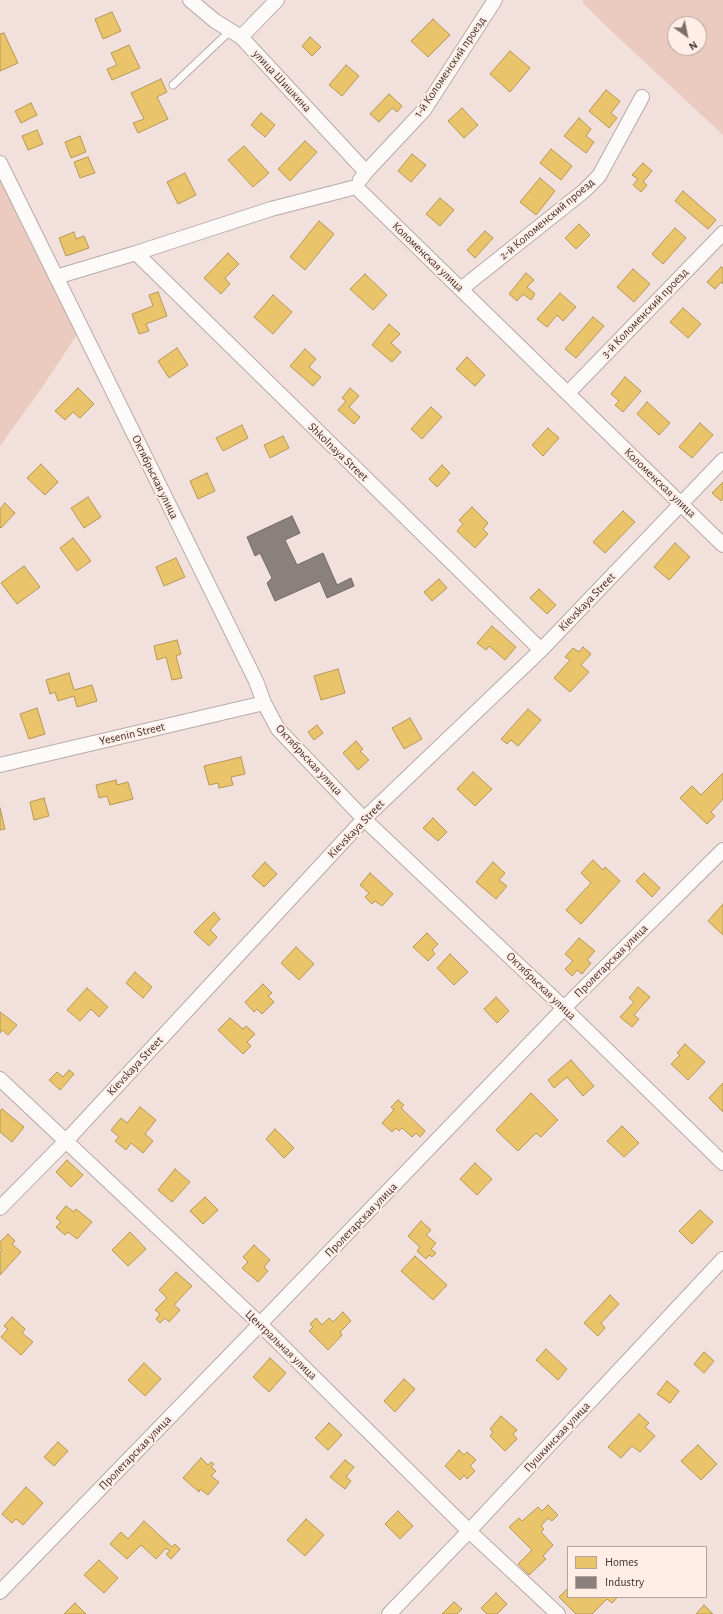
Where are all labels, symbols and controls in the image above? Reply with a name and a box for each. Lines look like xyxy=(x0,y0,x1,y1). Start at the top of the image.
street label: 1-й Коломенский проезд xyxy=(411,14,489,120)
north arrow xyxy=(667,16,707,56)
text: N xyxy=(687,39,699,52)
street label: улица Шишкина xyxy=(249,47,315,115)
street label: 2-й Коломенский проезд xyxy=(496,175,598,263)
street label: Коломенская улица xyxy=(389,219,467,295)
street label: 3-й Коломенский проезд xyxy=(598,265,692,361)
street label: Shkolnaya Street xyxy=(305,420,371,484)
street label: Октябрьская улица xyxy=(128,433,182,521)
street label: Коломенская улица xyxy=(621,445,699,521)
street label: Kievskaya Street xyxy=(555,570,619,634)
street label: Yesenin Street xyxy=(98,719,166,749)
street label: Октябрьская улица xyxy=(272,722,346,798)
street label: Kievskaya Street xyxy=(324,797,388,861)
street label: Пролетарская улица xyxy=(571,921,651,1001)
street label: Октябрьская улица xyxy=(503,949,579,1023)
street label: Kievskaya Street xyxy=(104,1033,166,1099)
street label: Пролетарская улица xyxy=(322,1180,400,1260)
street label: Центральная улица xyxy=(242,1307,320,1383)
street label: Пушкинская улица xyxy=(521,1399,593,1475)
street label: Пролетарская улица xyxy=(96,1413,174,1493)
legend xyxy=(567,1546,707,1598)
text: Homes xyxy=(605,1556,638,1568)
text: Industry xyxy=(605,1576,644,1588)

